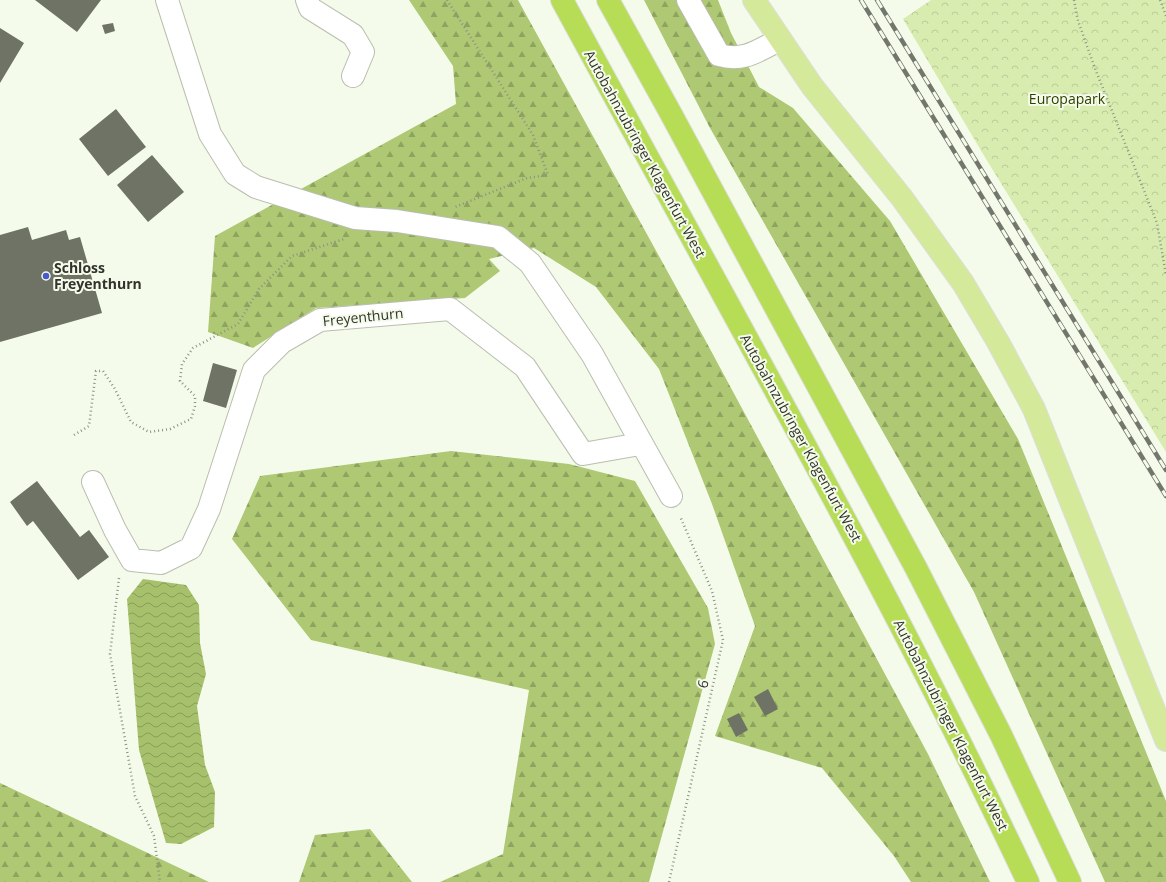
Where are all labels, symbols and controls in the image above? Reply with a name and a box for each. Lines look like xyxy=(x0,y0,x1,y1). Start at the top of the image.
street label: Autobahnzubringer Klagenfurt West xyxy=(580,46,711,261)
park label: Europapark xyxy=(1029,89,1106,108)
place label: Schloss Freyenthurn xyxy=(54,258,142,293)
marker: Schloss Freyenthurn xyxy=(41,271,51,281)
street label: Freyenthurn xyxy=(322,303,404,330)
street label: Autobahnzubringer Klagenfurt West xyxy=(736,330,867,545)
street label: Autobahnzubringer Klagenfurt West xyxy=(890,616,1013,834)
street label: 6 xyxy=(692,678,713,690)

